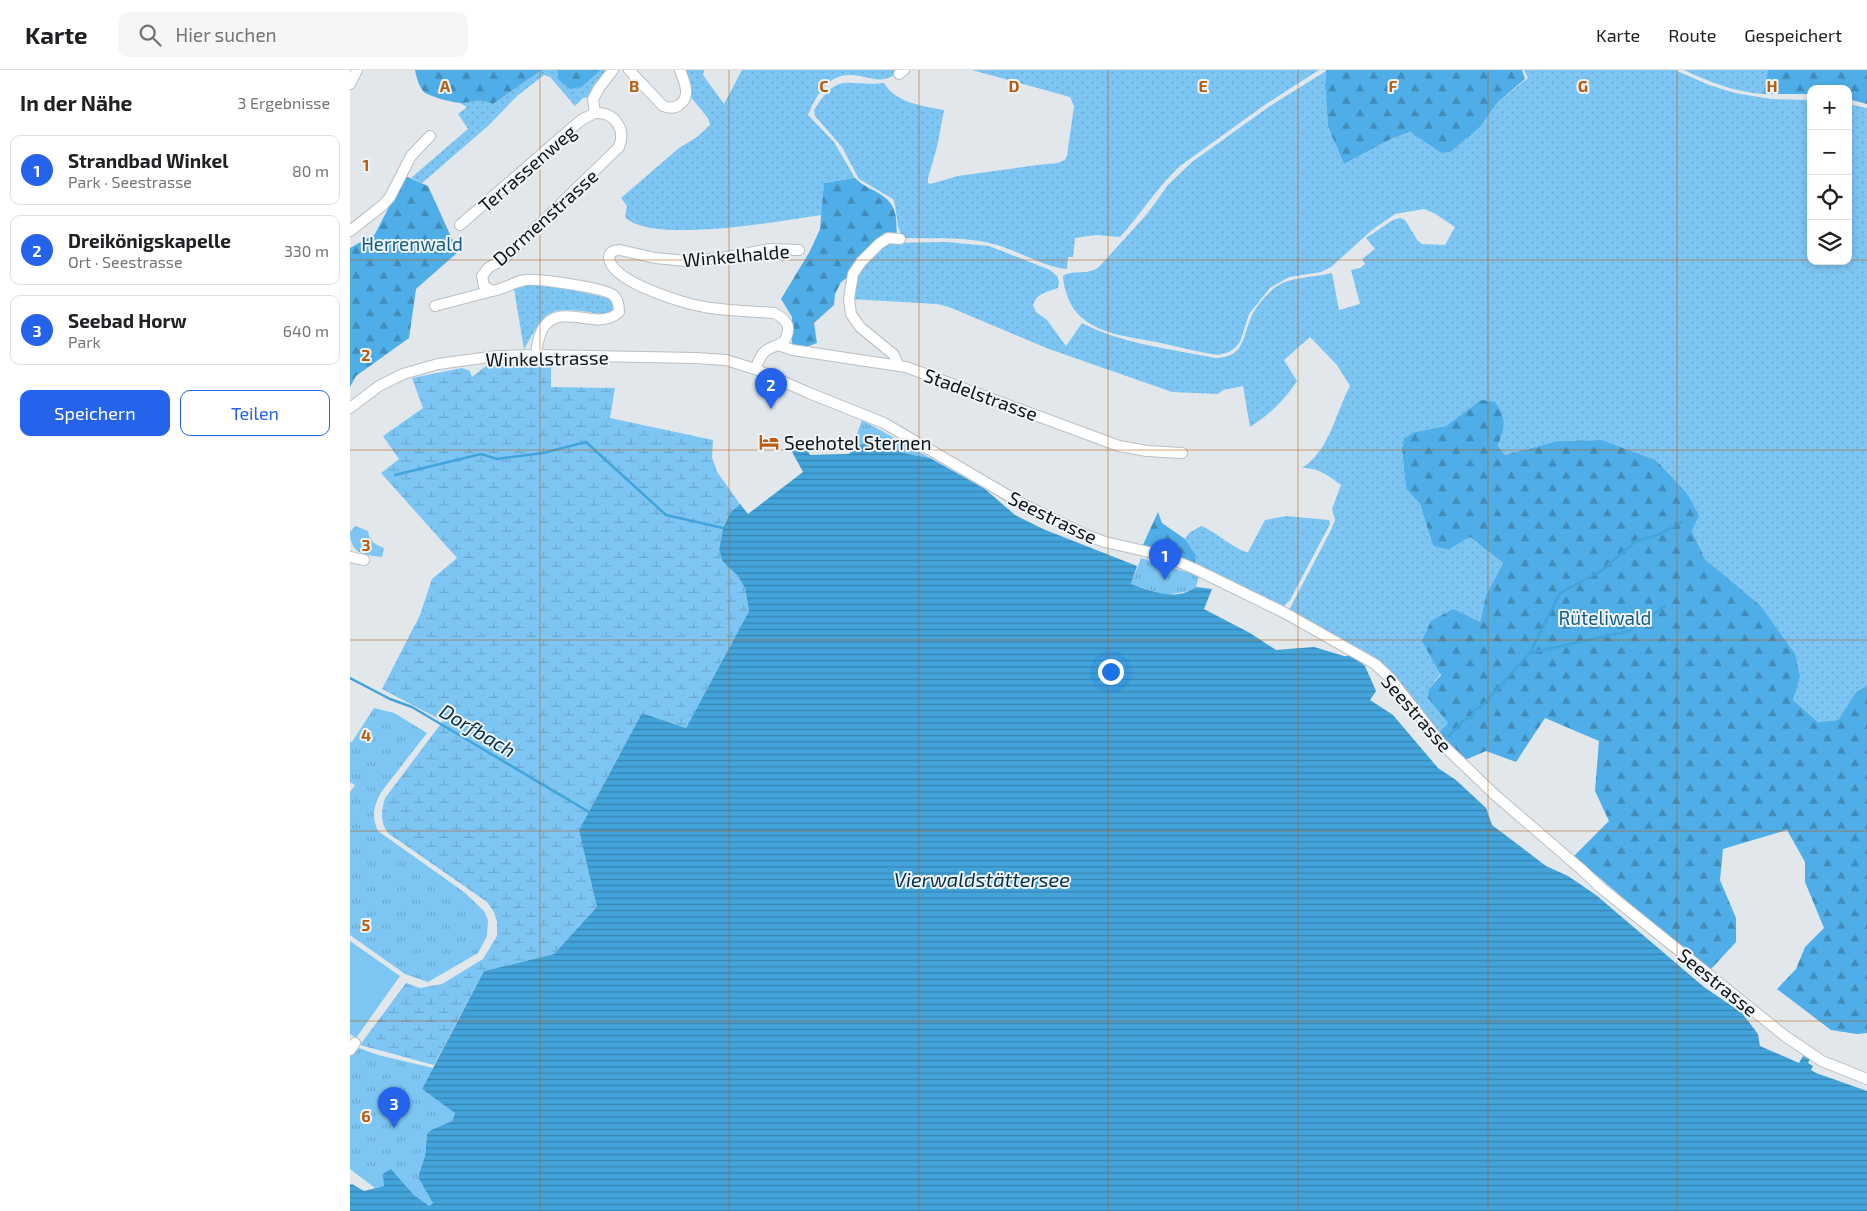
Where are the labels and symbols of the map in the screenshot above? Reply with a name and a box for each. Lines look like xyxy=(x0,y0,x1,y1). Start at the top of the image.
text: A xyxy=(440,76,451,95)
text: B xyxy=(629,76,639,95)
text: C xyxy=(819,76,829,95)
text: D xyxy=(1009,76,1020,95)
text: E xyxy=(1198,76,1208,95)
text: F xyxy=(1389,76,1398,95)
text: G xyxy=(1578,76,1588,95)
text: H xyxy=(1766,76,1778,95)
street label: Terrassenweg xyxy=(474,119,581,217)
text: 1 xyxy=(363,155,369,174)
street label: Dormenstrasse xyxy=(488,164,602,270)
park label: Herrenwald xyxy=(361,232,463,255)
street label: Winkelhalde xyxy=(682,239,790,271)
text: 2 xyxy=(361,345,371,364)
street label: Winkelstrasse xyxy=(485,345,609,371)
street label: Stadelstrasse xyxy=(921,363,1041,425)
pin: 2 xyxy=(755,368,787,409)
hotel icon: Seehotel Sternen xyxy=(758,431,780,453)
place label: Seehotel Sternen xyxy=(784,431,932,454)
street label: Seestrasse xyxy=(1005,486,1101,548)
text: 3 xyxy=(361,535,371,554)
pin: 1 xyxy=(1149,539,1181,580)
park label: Rüteliwald xyxy=(1559,606,1651,629)
your location xyxy=(1098,659,1124,685)
street label: Seestrasse xyxy=(1377,669,1457,757)
water label: Dorfbach xyxy=(436,698,520,762)
text: 4 xyxy=(361,725,371,744)
water label: Vierwaldstättersee xyxy=(894,867,1070,891)
text: 5 xyxy=(362,915,371,934)
street label: Seestrasse xyxy=(1674,943,1762,1021)
pin: 3 xyxy=(378,1087,410,1128)
text: 6 xyxy=(361,1106,371,1125)

